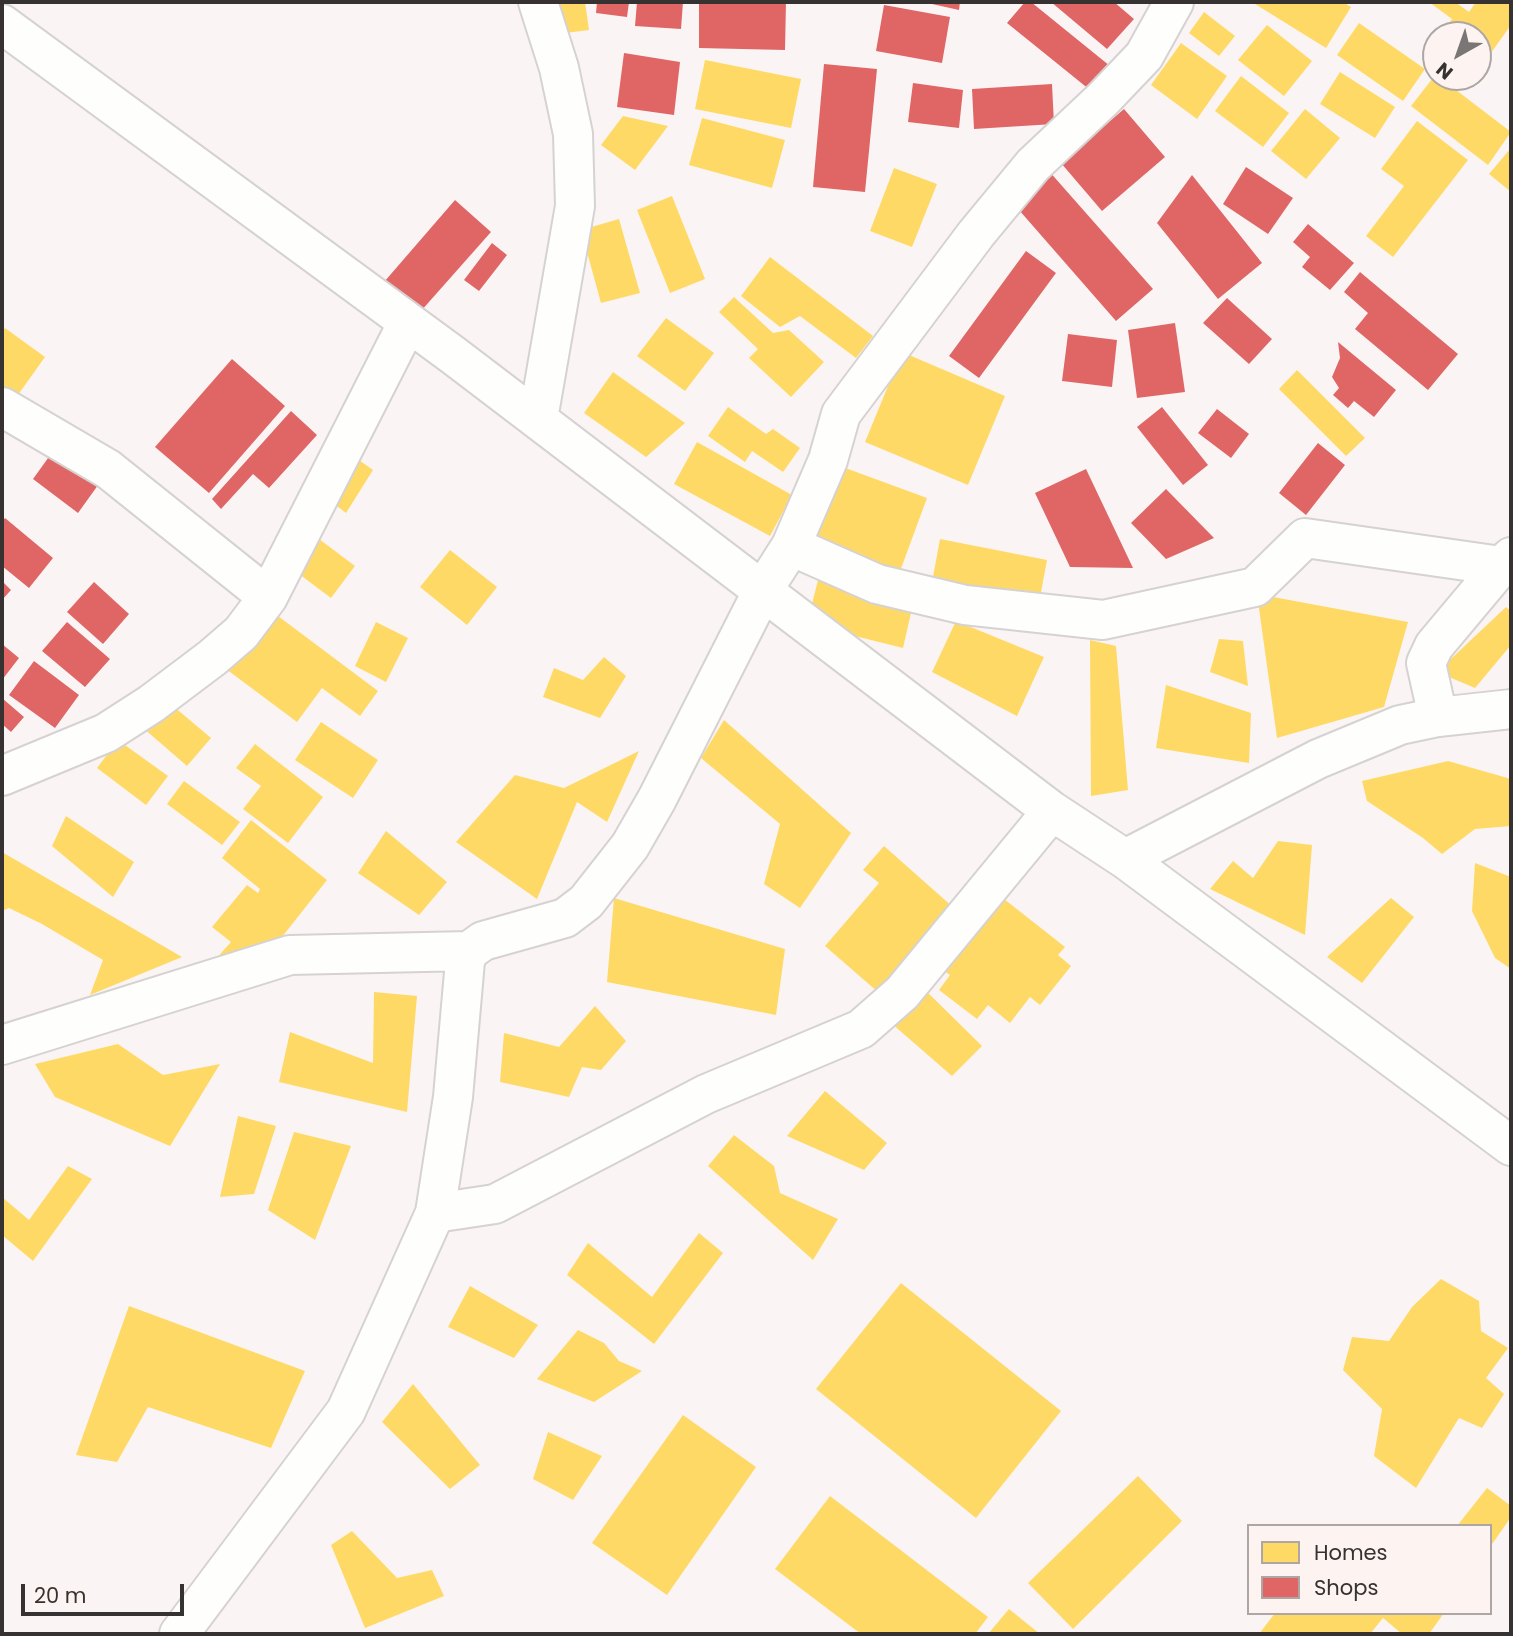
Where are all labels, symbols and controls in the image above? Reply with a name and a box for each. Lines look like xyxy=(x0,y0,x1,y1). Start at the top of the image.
north arrow xyxy=(1422,21,1492,91)
text: N xyxy=(1430,56,1459,86)
legend xyxy=(1247,1524,1492,1615)
text: Homes xyxy=(1314,1538,1388,1567)
scale bar xyxy=(24,1570,187,1614)
text: Shops xyxy=(1314,1573,1378,1602)
text: 20 m xyxy=(34,1581,87,1610)

